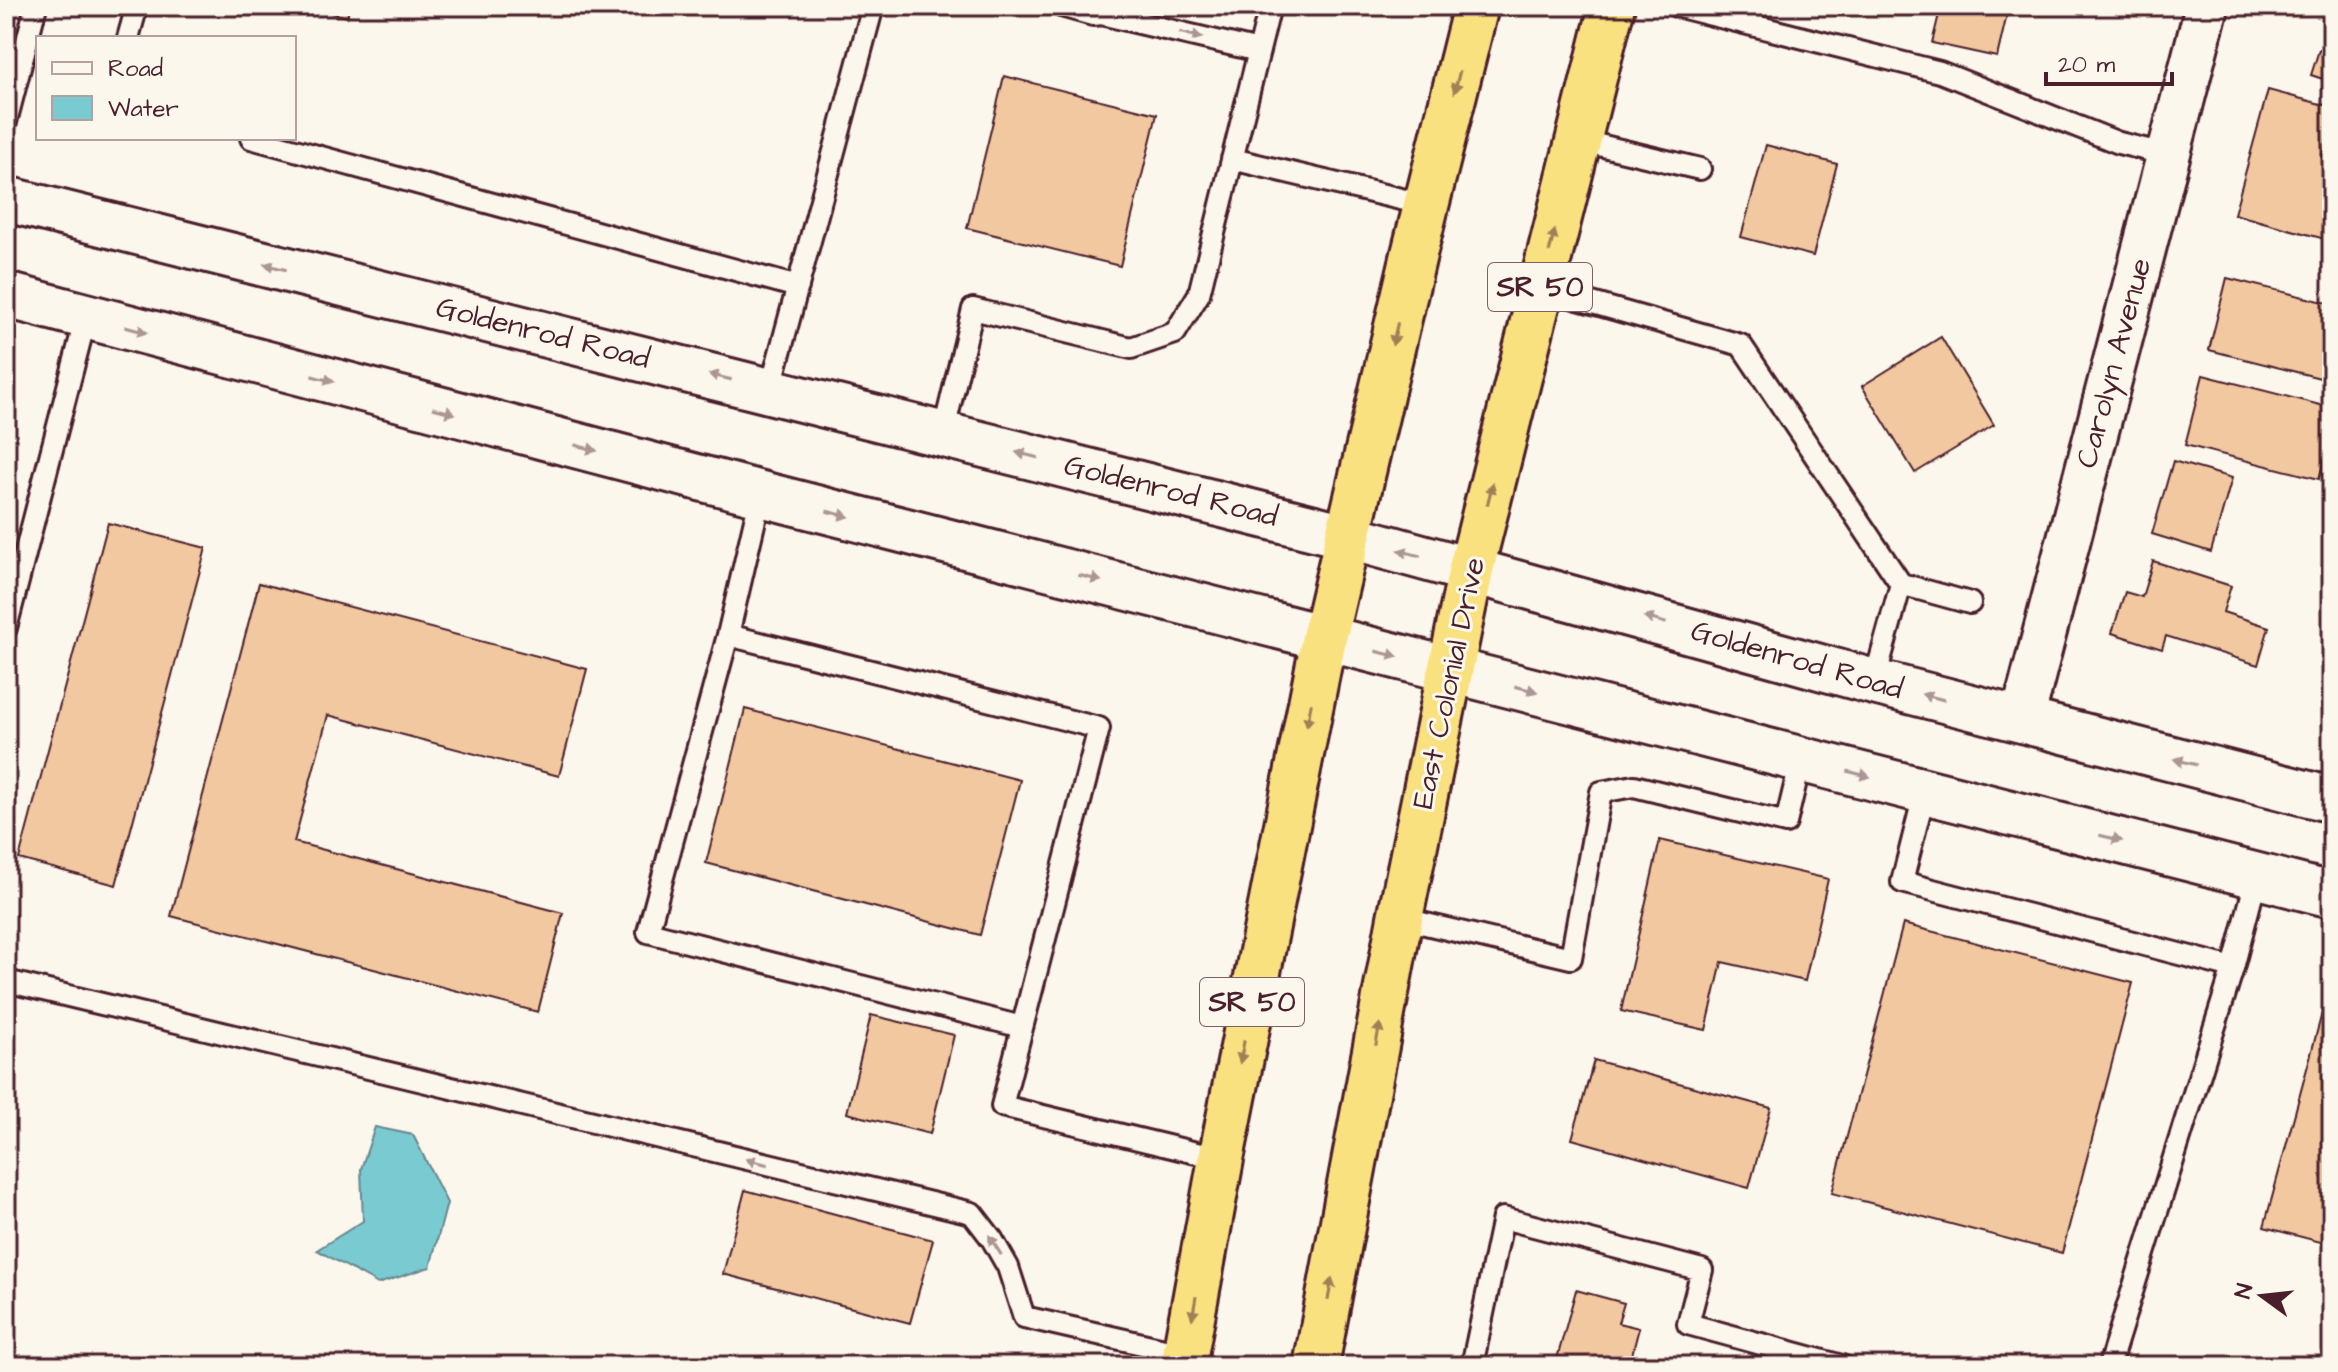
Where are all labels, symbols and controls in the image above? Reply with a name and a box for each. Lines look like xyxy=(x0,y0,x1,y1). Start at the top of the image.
one-way arrow xyxy=(1179,29,1204,42)
legend xyxy=(36,36,296,140)
scale bar xyxy=(2046,36,2172,86)
text: 20 m xyxy=(2058,48,2115,82)
text: Road xyxy=(108,52,163,86)
one-way arrow xyxy=(1451,69,1463,94)
text: Water xyxy=(108,92,179,126)
one-way arrow xyxy=(1546,228,1558,253)
street label: Carolyn Avenue xyxy=(2066,253,2163,473)
one-way arrow xyxy=(262,260,287,272)
road number: SR 50 xyxy=(1488,263,1592,311)
street label: Goldenrod Road xyxy=(432,286,654,380)
one-way arrow xyxy=(1388,322,1401,347)
one-way arrow xyxy=(123,324,148,336)
one-way arrow xyxy=(708,371,733,383)
one-way arrow xyxy=(310,373,335,385)
one-way arrow xyxy=(431,405,456,417)
one-way arrow xyxy=(574,443,599,455)
street label: Goldenrod Road xyxy=(1060,444,1282,538)
one-way arrow xyxy=(1014,448,1039,460)
one-way arrow xyxy=(1484,481,1496,506)
one-way arrow xyxy=(825,508,850,520)
one-way arrow xyxy=(1396,546,1421,558)
street label: East Colonial Drive xyxy=(1402,554,1496,812)
one-way arrow xyxy=(1077,573,1102,585)
street label: Goldenrod Road xyxy=(1686,610,1908,710)
one-way arrow xyxy=(1643,613,1667,626)
one-way arrow xyxy=(1375,649,1400,661)
one-way arrow xyxy=(1513,684,1538,696)
one-way arrow xyxy=(1920,690,1944,703)
one-way arrow xyxy=(1302,703,1315,728)
one-way arrow xyxy=(2172,755,2197,767)
one-way arrow xyxy=(1847,769,1872,781)
one-way arrow xyxy=(2099,833,2124,845)
road number: SR 50 xyxy=(1200,978,1304,1026)
one-way arrow xyxy=(1373,1021,1385,1046)
one-way arrow xyxy=(1235,1040,1247,1065)
one-way arrow xyxy=(744,1155,769,1168)
one-way arrow xyxy=(988,1234,1002,1256)
north arrow xyxy=(2222,1256,2302,1336)
one-way arrow xyxy=(1324,1276,1336,1301)
text: N xyxy=(2227,1280,2261,1302)
one-way arrow xyxy=(1187,1296,1199,1321)

